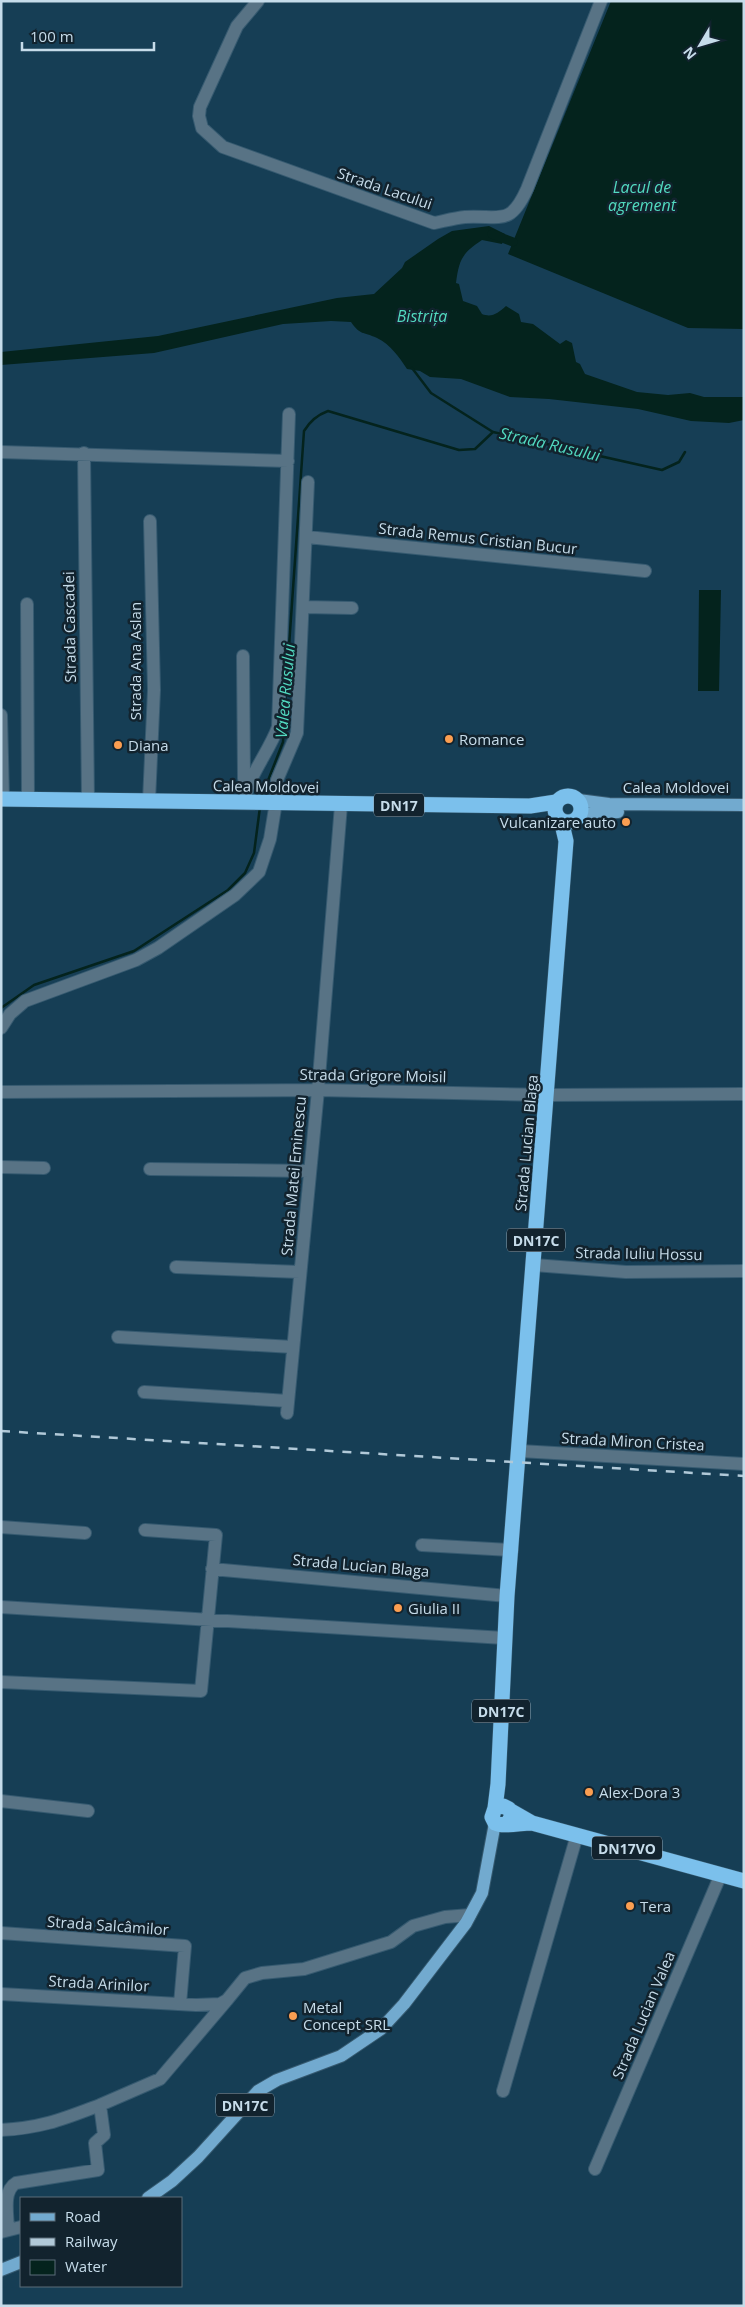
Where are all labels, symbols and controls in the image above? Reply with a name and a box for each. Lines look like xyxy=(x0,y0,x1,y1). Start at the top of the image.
scale bar xyxy=(22,20,155,52)
north arrow xyxy=(675,20,725,70)
text: 100 m xyxy=(30,26,74,46)
text: N xyxy=(678,43,700,64)
street label: Strada Lacului xyxy=(335,162,435,214)
water label: Lacul de agrement xyxy=(608,176,677,216)
water label: Bistrița xyxy=(397,305,447,327)
water label: Strada Rusului xyxy=(497,422,604,467)
street label: Strada Remus Cristian Bucur xyxy=(378,518,578,558)
street label: Strada Cascadei xyxy=(58,571,80,683)
street label: Strada Ana Aslan xyxy=(125,602,145,720)
water label: Valea Rusului xyxy=(270,642,300,739)
place label: Romance xyxy=(459,729,524,749)
marker: Romance xyxy=(443,733,455,745)
place label: Diana xyxy=(128,735,169,755)
marker: Diana xyxy=(112,739,124,751)
street label: Calea Moldovei xyxy=(213,775,319,797)
street label: Calea Moldovei xyxy=(623,777,729,797)
road number: DN17 xyxy=(374,794,424,816)
place label: Vulcanizare auto xyxy=(500,812,616,832)
marker: Vulcanizare auto xyxy=(620,816,632,828)
street label: Strada Grigore Moisil xyxy=(299,1064,447,1086)
street label: Strada Lucian Blaga xyxy=(510,1074,542,1212)
street label: Strada Matei Eminescu xyxy=(276,1095,310,1257)
road number: DN17C xyxy=(507,1228,565,1252)
street label: Strada Iuliu Hossu xyxy=(575,1242,703,1264)
street label: Strada Miron Cristea xyxy=(561,1427,705,1455)
street label: Strada Lucian Blaga xyxy=(292,1549,430,1581)
place label: Giulia II xyxy=(408,1598,460,1618)
marker: Giulia II xyxy=(392,1602,404,1614)
road number: DN17C xyxy=(472,1700,530,1722)
place label: Alex-Dora 3 xyxy=(599,1782,680,1802)
marker: Alex-Dora 3 xyxy=(583,1786,595,1798)
road number: DN17VO xyxy=(592,1836,662,1860)
place label: Tera xyxy=(640,1896,671,1916)
marker: Tera xyxy=(624,1900,636,1912)
street label: Strada Salcâmilor xyxy=(46,1911,170,1939)
street label: Strada Lucian Valea xyxy=(607,1948,679,2082)
street label: Strada Arinilor xyxy=(48,1970,150,1996)
place label: Metal Concept SRL xyxy=(303,1997,390,2034)
marker: Metal Concept SRL xyxy=(287,2010,299,2022)
road number: DN17C xyxy=(216,2094,274,2116)
legend xyxy=(20,2197,182,2287)
text: Road xyxy=(65,2206,101,2226)
text: Railway xyxy=(65,2231,118,2251)
text: Water xyxy=(65,2256,107,2276)

